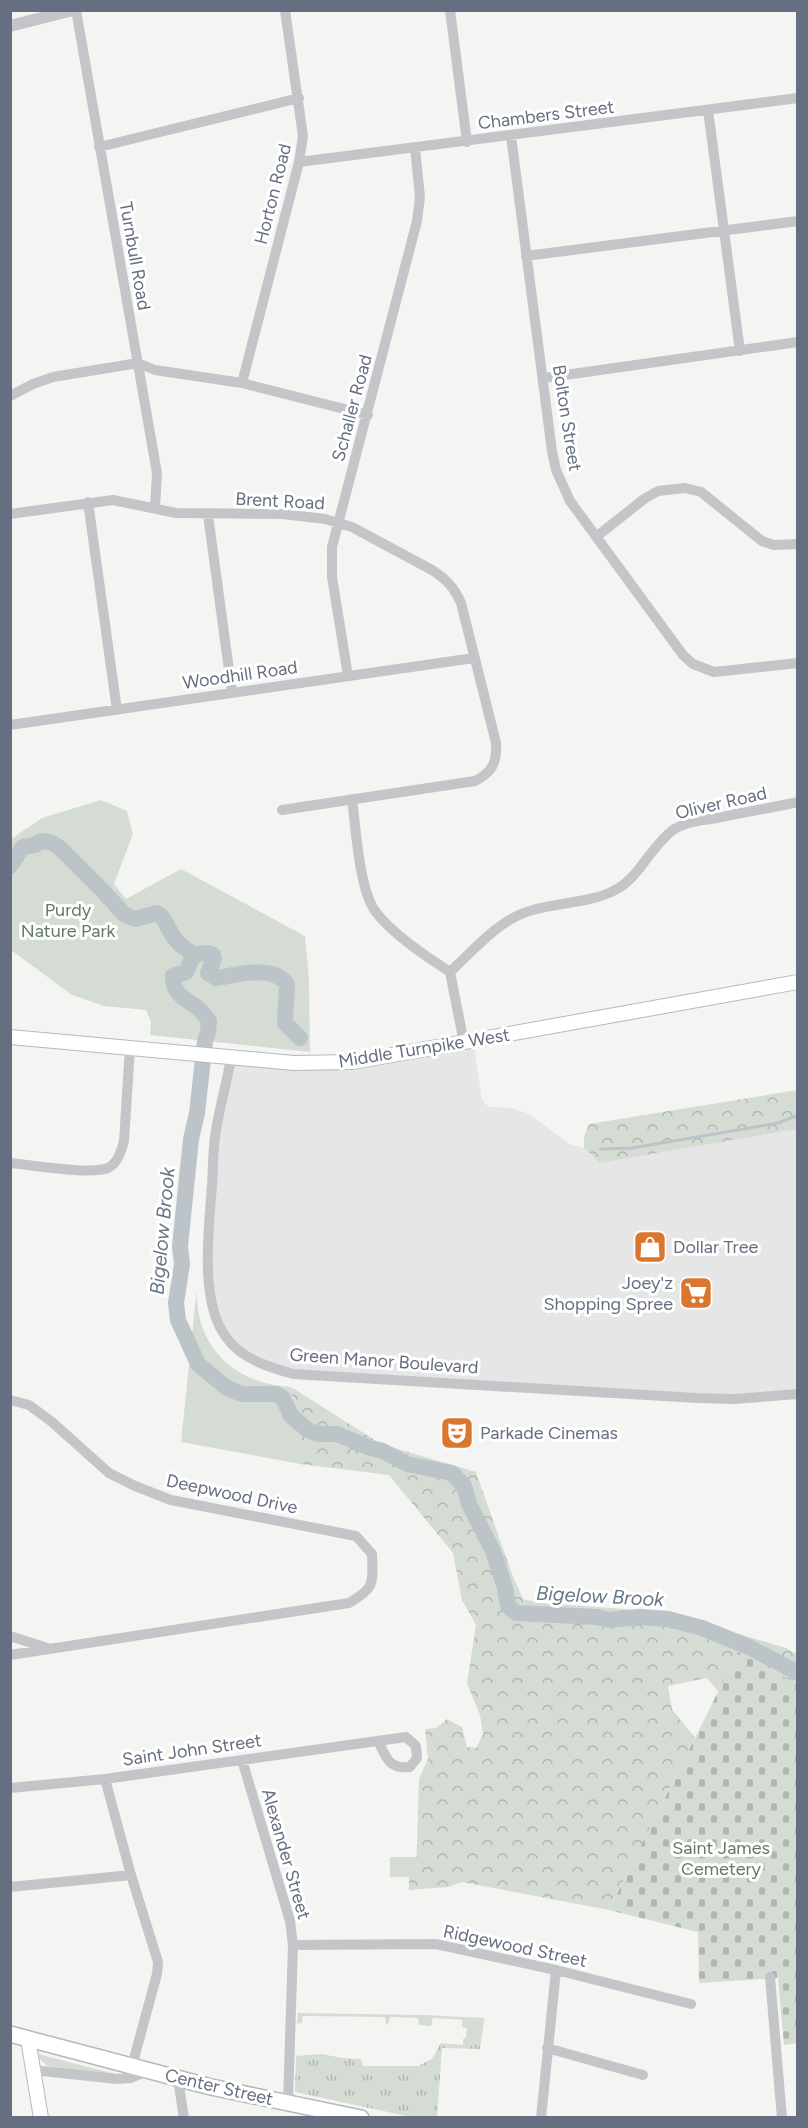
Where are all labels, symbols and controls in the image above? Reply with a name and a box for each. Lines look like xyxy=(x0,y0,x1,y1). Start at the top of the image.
street label: Chambers Street xyxy=(477,96,616,134)
street label: Horton Road xyxy=(250,141,296,247)
street label: Turnbull Road xyxy=(115,200,155,312)
street label: Schaller Road xyxy=(327,352,377,464)
street label: Bolton Street xyxy=(548,363,586,473)
street label: Brent Road xyxy=(235,488,325,514)
street label: Woodhill Road xyxy=(181,656,299,694)
street label: Oliver Road xyxy=(673,782,769,824)
park label: Purdy Nature Park xyxy=(21,899,116,942)
street label: Middle Turnpike West xyxy=(337,1024,511,1072)
water label: Bigelow Brook xyxy=(144,1165,180,1296)
shop icon: Dollar Tree xyxy=(632,1229,668,1265)
place label: Dollar Tree xyxy=(673,1236,758,1258)
place label: Joey'z Shopping Spree xyxy=(544,1272,673,1315)
supermarket icon: Joey'z Shopping Spree xyxy=(678,1275,714,1311)
street label: Green Manor Boulevard xyxy=(289,1343,479,1379)
theatre icon: Parkade Cinemas xyxy=(439,1415,475,1451)
place label: Parkade Cinemas xyxy=(480,1422,618,1444)
street label: Deepwood Drive xyxy=(164,1469,300,1519)
water label: Bigelow Brook xyxy=(535,1581,666,1611)
street label: Saint John Street xyxy=(121,1729,263,1771)
street label: Alexander Street xyxy=(257,1786,315,1922)
park label: Saint James Cemetery xyxy=(672,1837,770,1880)
street label: Ridgewood Street xyxy=(441,1920,589,1972)
street label: Center Street xyxy=(163,2064,275,2110)

